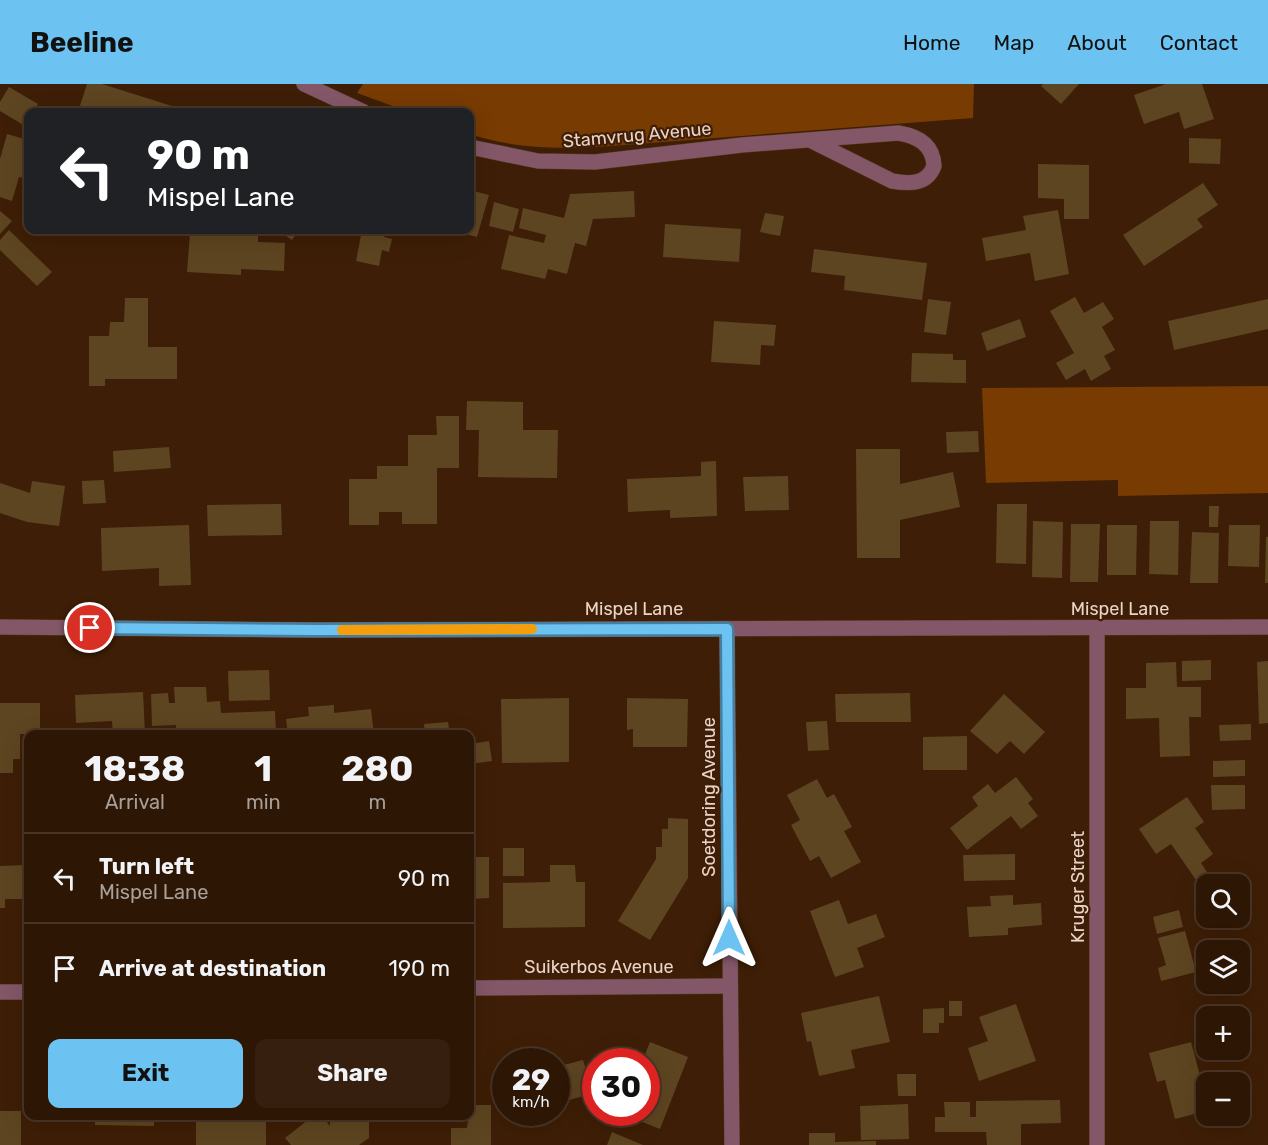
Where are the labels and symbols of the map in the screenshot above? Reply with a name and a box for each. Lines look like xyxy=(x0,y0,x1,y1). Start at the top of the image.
street label: Stamvrug Avenue xyxy=(562,118,712,152)
street label: Mispel Lane xyxy=(585,598,683,620)
street label: Mispel Lane xyxy=(1071,598,1169,620)
pin xyxy=(64,602,115,653)
street label: Soetdoring Avenue xyxy=(698,717,720,877)
street label: Kruger Street xyxy=(1067,831,1089,943)
position arrow xyxy=(697,906,761,970)
street label: Suikerbos Avenue xyxy=(524,956,674,978)
speed limit sign: 30 xyxy=(582,1048,660,1126)

